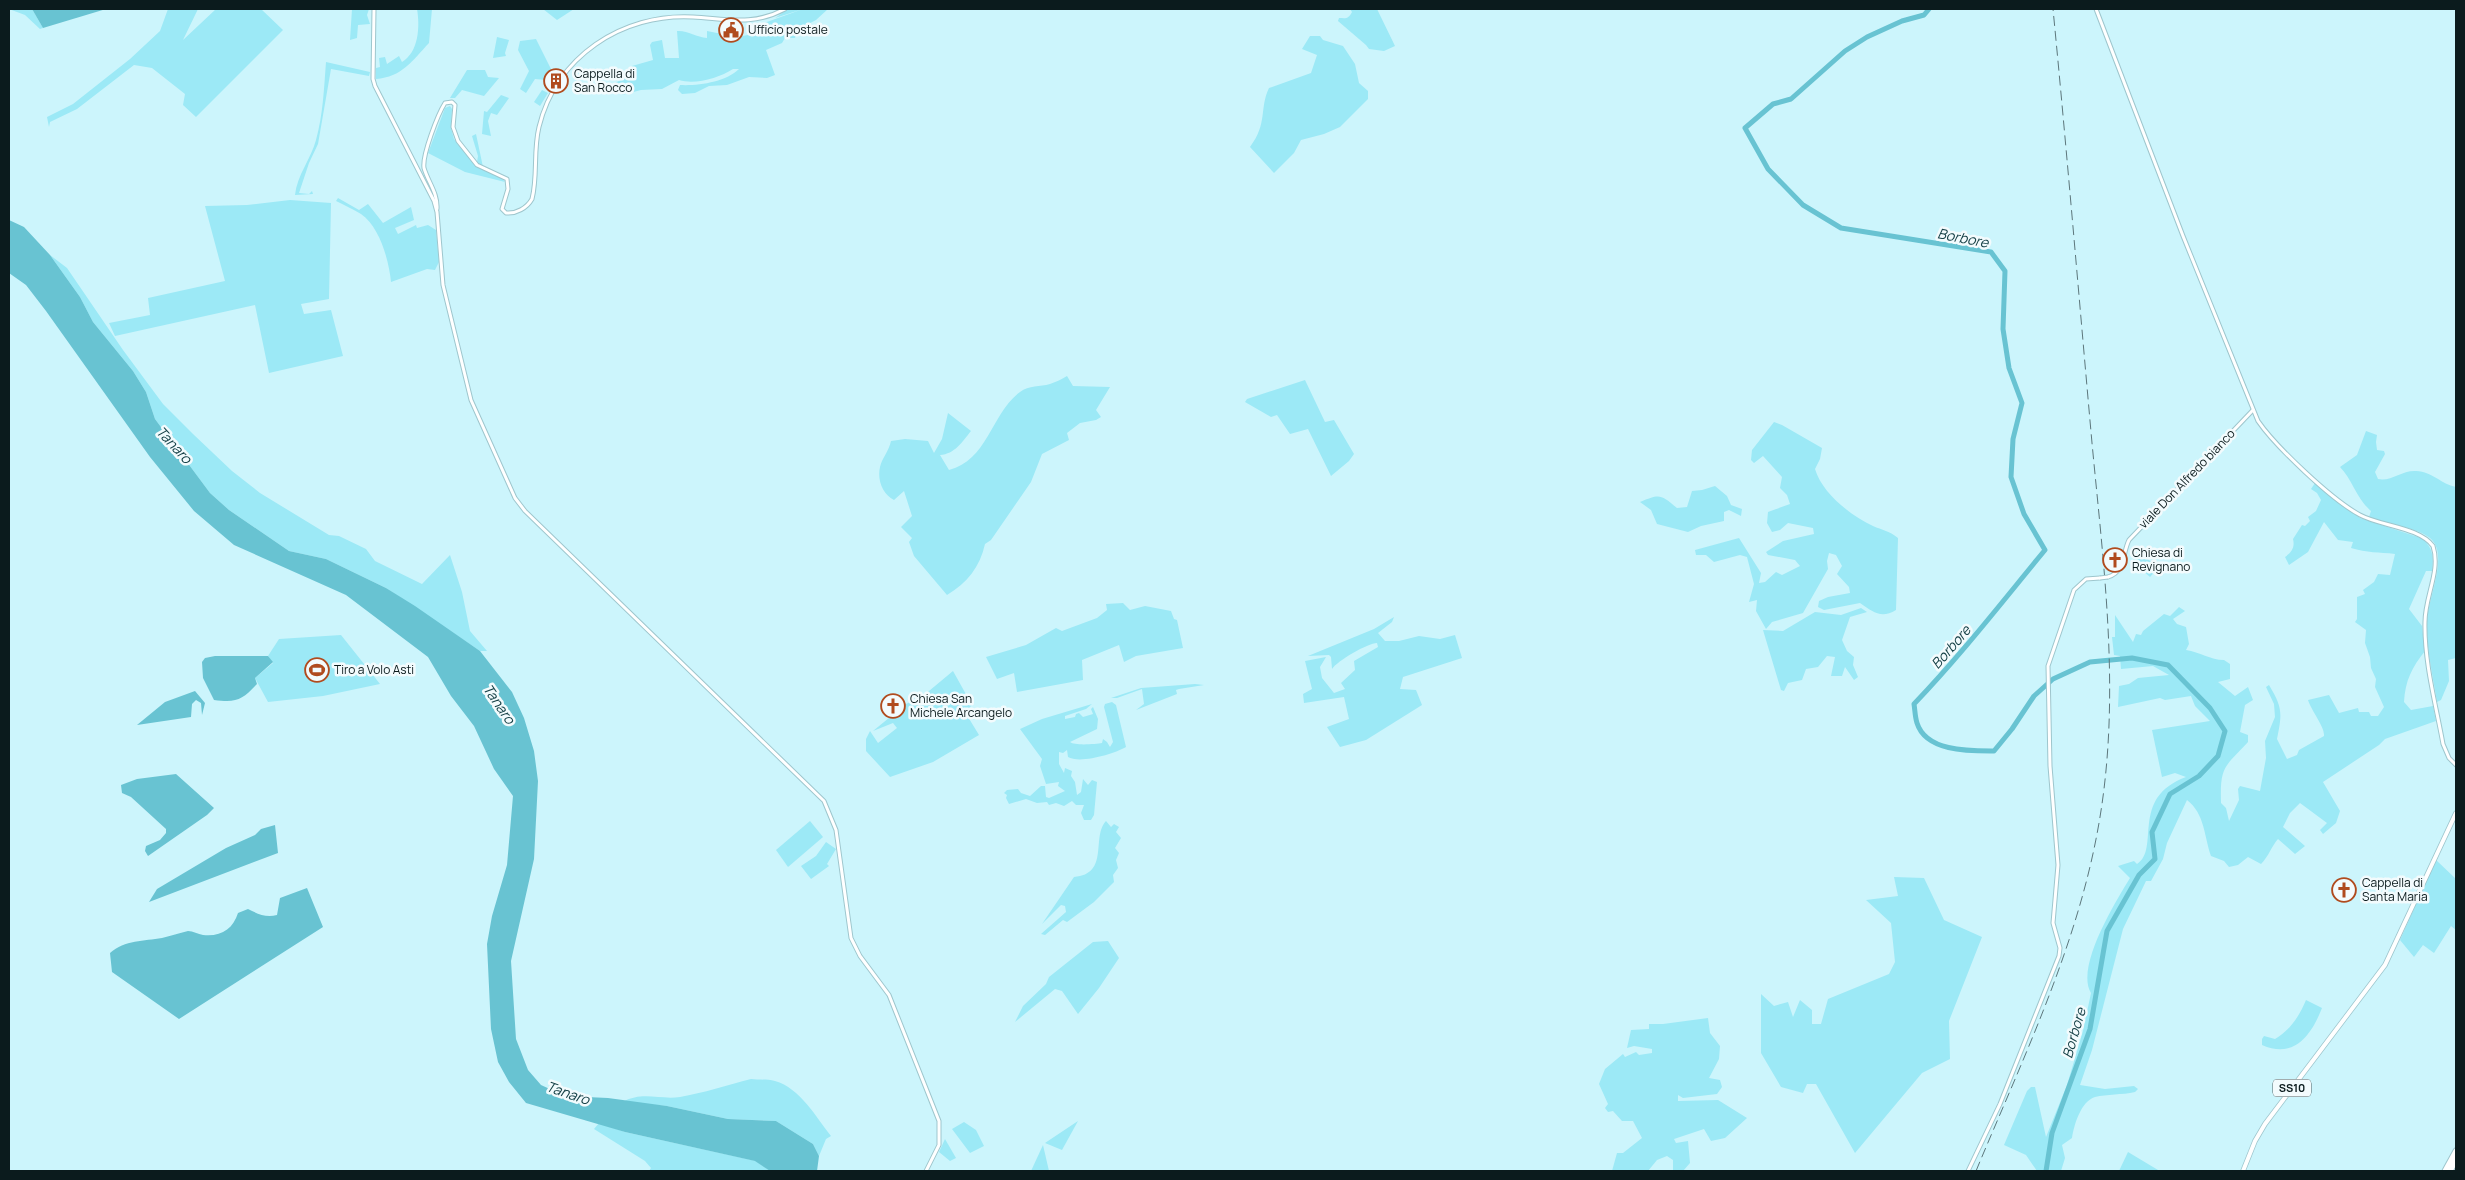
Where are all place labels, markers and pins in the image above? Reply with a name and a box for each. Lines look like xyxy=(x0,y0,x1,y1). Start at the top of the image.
public building icon: Ufficio postale xyxy=(718,17,744,43)
place label: Ufficio postale xyxy=(748,21,828,38)
place label: Cappella di San Rocco xyxy=(574,65,635,96)
building icon: Cappella di San Rocco xyxy=(543,68,569,94)
place label: Chiesa di Revignano xyxy=(2132,544,2190,575)
church icon: Chiesa di Revignano xyxy=(2102,547,2128,573)
sports icon: Tiro a Volo Asti xyxy=(304,657,330,683)
place label: Tiro a Volo Asti xyxy=(334,661,414,678)
place label: Chiesa San Michele Arcangelo xyxy=(910,690,1012,721)
church icon: Chiesa San Michele Arcangelo xyxy=(880,693,906,719)
place label: Cappella di Santa Maria xyxy=(2362,874,2428,905)
church icon: Cappella di Santa Maria xyxy=(2331,877,2357,903)

